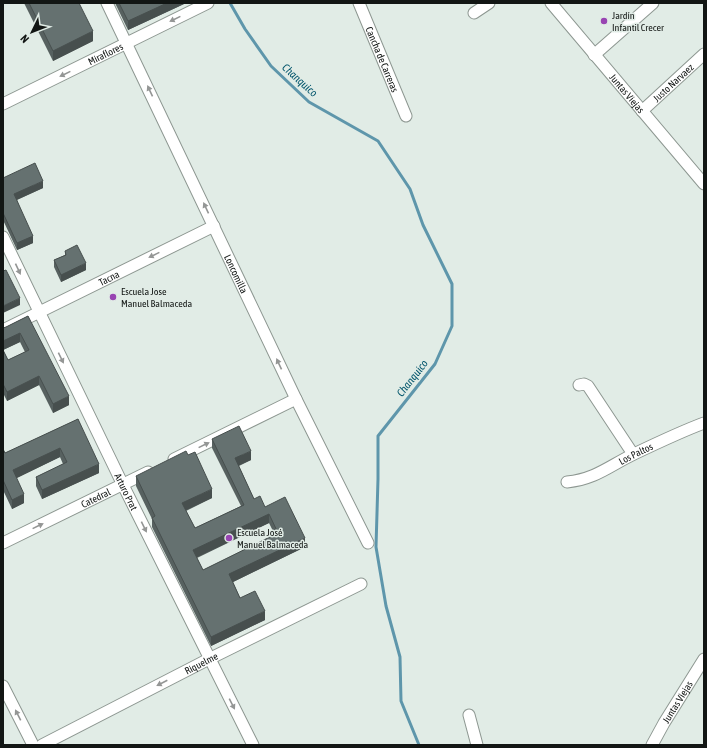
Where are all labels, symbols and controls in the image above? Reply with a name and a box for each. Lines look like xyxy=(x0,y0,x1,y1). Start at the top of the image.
place label: Jardín Infantil Crecer xyxy=(612,10,665,33)
north arrow xyxy=(12,12,52,52)
one-way arrow xyxy=(170,16,181,22)
marker: Jardín Infantil Crecer xyxy=(599,16,609,26)
street label: Cancha de Carreras xyxy=(364,25,401,94)
text: N xyxy=(18,32,31,45)
street label: Miraflores xyxy=(86,40,125,67)
water label: Chanquico xyxy=(280,61,320,99)
street label: Justo Narvaez xyxy=(650,61,696,104)
one-way arrow xyxy=(60,70,71,77)
street label: Juntas Viejas xyxy=(608,71,647,115)
one-way arrow xyxy=(147,85,153,96)
one-way arrow xyxy=(203,202,209,214)
one-way arrow xyxy=(148,252,160,258)
street label: Loncomilla xyxy=(222,253,250,295)
one-way arrow xyxy=(15,263,21,275)
street label: Tacna xyxy=(97,268,121,288)
place label: Escuela Jose Manuel Balmaceda xyxy=(121,286,192,309)
marker: Escuela Jose Manuel Balmaceda xyxy=(108,292,118,302)
one-way arrow xyxy=(58,352,64,363)
water label: Chanquico xyxy=(394,357,430,399)
one-way arrow xyxy=(276,358,282,369)
street label: Los Paltos xyxy=(617,440,655,467)
one-way arrow xyxy=(198,442,209,448)
street label: Arturo Prat xyxy=(113,471,140,512)
street label: Catedral xyxy=(79,486,112,510)
one-way arrow xyxy=(141,521,147,532)
one-way arrow xyxy=(32,523,44,529)
place label: Escuela José Manuel Balmaceda xyxy=(237,527,308,550)
marker: Escuela José Manuel Balmaceda xyxy=(224,533,234,543)
street label: Riquelme xyxy=(183,650,220,676)
street label: Juntas Viejas xyxy=(660,678,695,725)
one-way arrow xyxy=(156,680,168,687)
one-way arrow xyxy=(229,698,235,709)
one-way arrow xyxy=(15,710,21,721)

